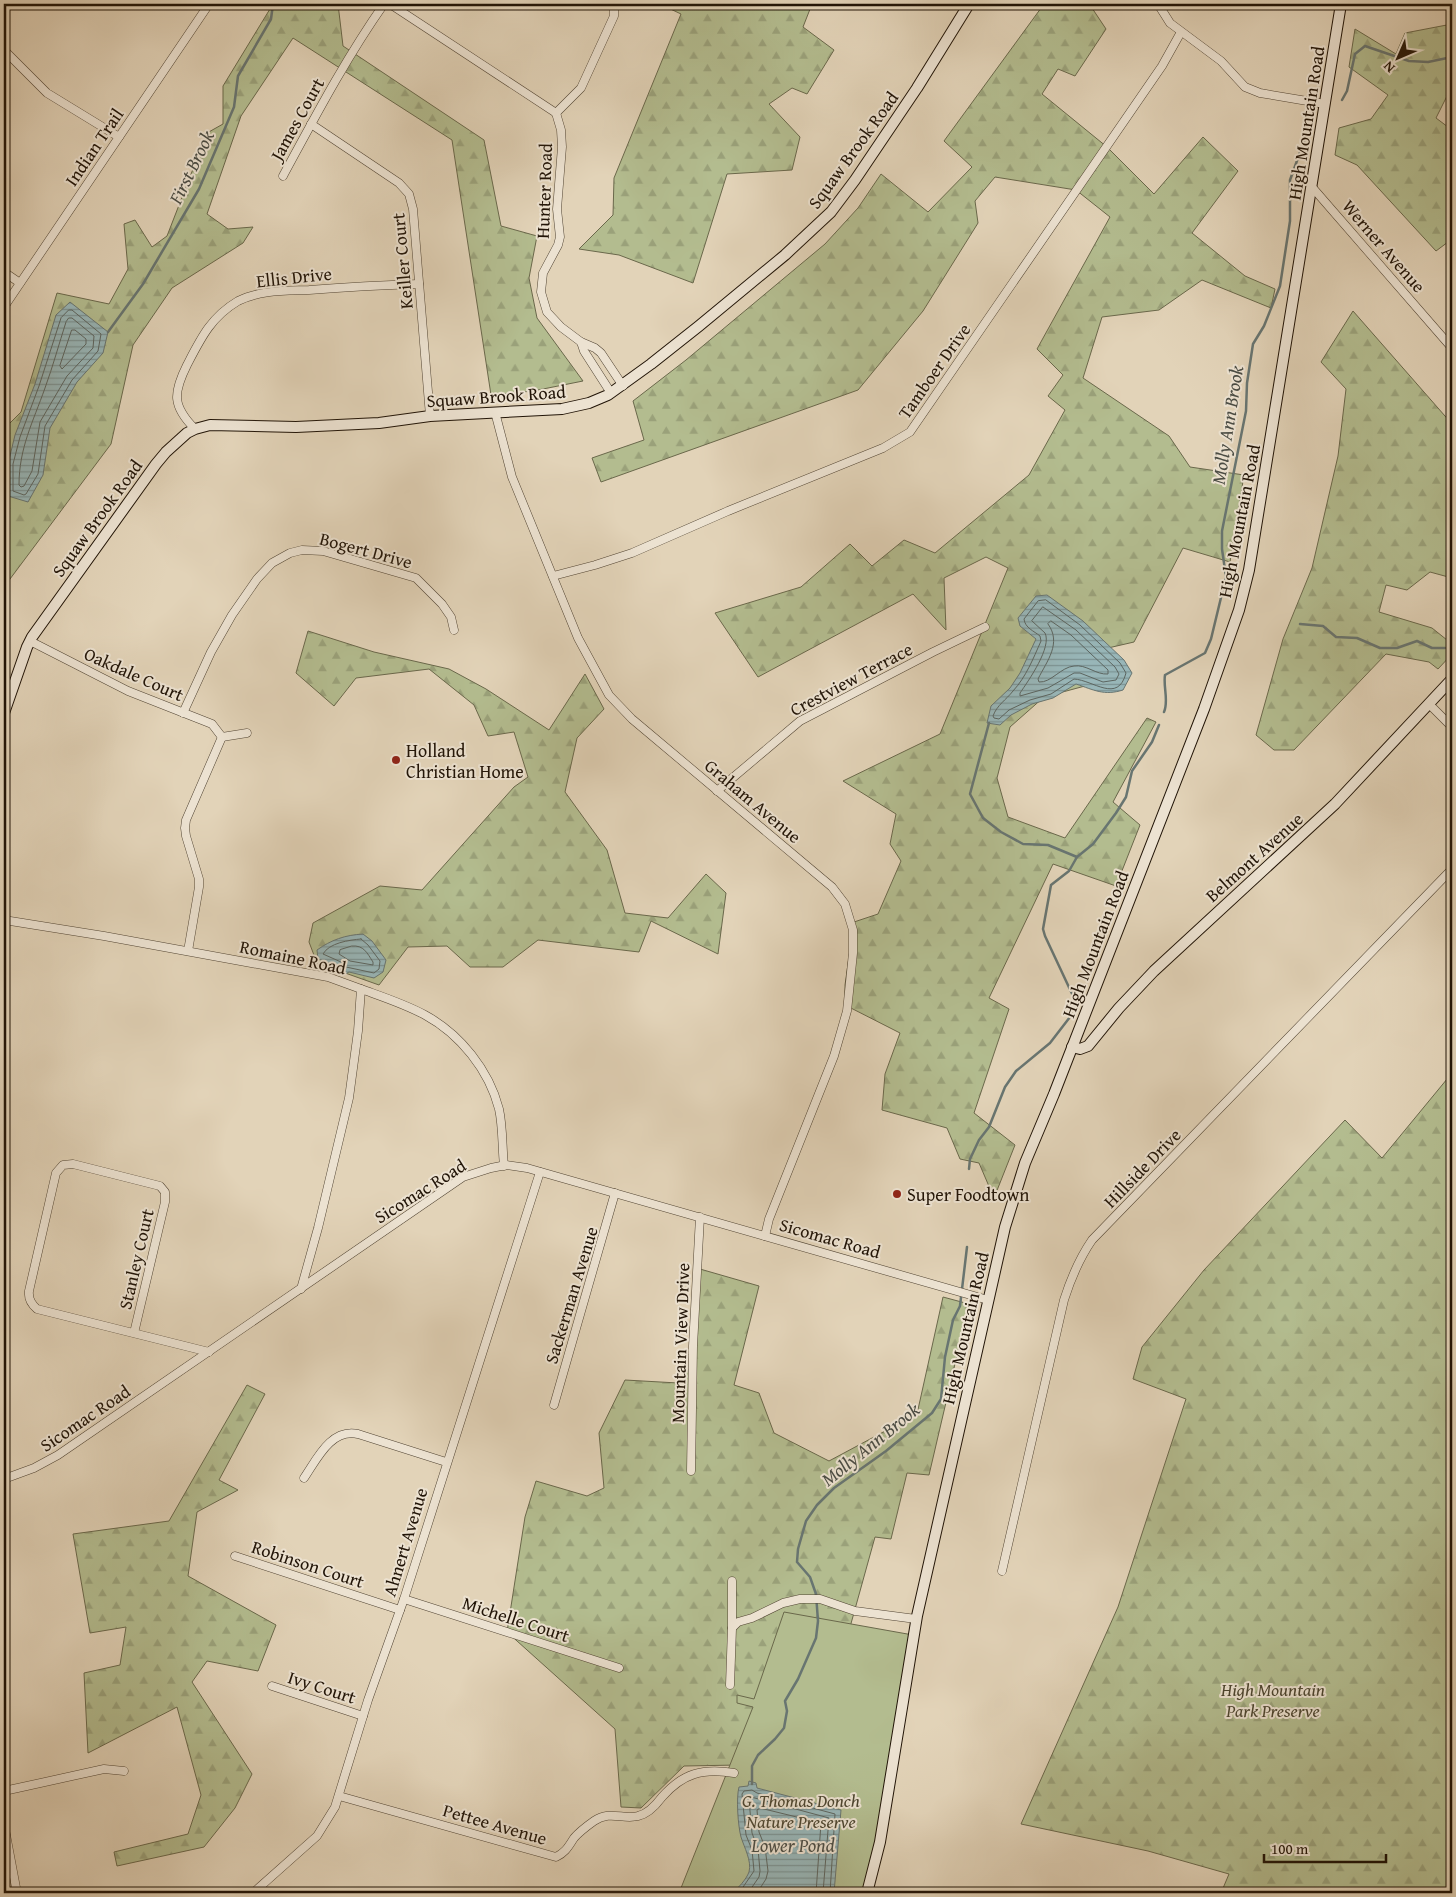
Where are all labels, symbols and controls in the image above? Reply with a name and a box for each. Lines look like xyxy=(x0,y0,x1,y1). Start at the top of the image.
north arrow xyxy=(1374,32,1424,82)
street label: High Mountain Road xyxy=(1281,44,1332,202)
text: N xyxy=(1378,56,1399,78)
street label: James Court xyxy=(262,72,331,167)
street label: Squaw Brook Road xyxy=(801,85,905,214)
street label: Indian Trail xyxy=(58,103,130,191)
water label: First Brook xyxy=(161,125,221,209)
street label: Hunter Road xyxy=(529,142,559,239)
street label: Werner Avenue xyxy=(1336,193,1432,299)
street label: Keiller Court xyxy=(384,211,420,310)
street label: Ellis Drive xyxy=(255,260,333,294)
street label: Tamboer Drive xyxy=(891,318,977,424)
water label: Molly Ann Brook xyxy=(1204,363,1250,486)
street label: Squaw Brook Road xyxy=(425,378,567,414)
street label: High Mountain Road xyxy=(1211,442,1267,600)
street label: Squaw Brook Road xyxy=(45,453,149,582)
street label: Bogert Drive xyxy=(317,525,415,575)
street label: Crestview Terrace xyxy=(785,635,917,723)
street label: Oakdale Court xyxy=(80,640,189,708)
place label: Holland Christian Home xyxy=(406,737,524,785)
street label: Graham Avenue xyxy=(699,752,807,850)
marker: Holland Christian Home xyxy=(390,754,402,766)
street label: Belmont Avenue xyxy=(1199,806,1309,908)
street label: High Mountain Road xyxy=(1055,866,1136,1021)
street label: Romaine Road xyxy=(237,933,349,982)
street label: Hillside Drive xyxy=(1097,1122,1187,1214)
street label: Sicomac Road xyxy=(369,1152,472,1230)
place label: Super Foodtown xyxy=(907,1181,1029,1208)
marker: Super Foodtown xyxy=(891,1188,903,1200)
street label: Stanley Court xyxy=(111,1205,161,1312)
street label: Sicomac Road xyxy=(776,1211,884,1265)
street label: Sackerman Avenue xyxy=(537,1223,605,1367)
street label: High Mountain Road xyxy=(934,1249,996,1407)
street label: Mountain View Drive xyxy=(664,1262,696,1424)
street label: Sicomac Road xyxy=(34,1378,136,1458)
water label: Molly Ann Brook xyxy=(815,1395,926,1493)
street label: Ahnert Avenue xyxy=(376,1484,434,1600)
street label: Robinson Court xyxy=(248,1533,368,1595)
street label: Michelle Court xyxy=(459,1589,574,1649)
street label: Ivy Court xyxy=(285,1663,360,1711)
park label: High Mountain Park Preserve xyxy=(1220,1676,1325,1724)
park label: G. Thomas Donch Nature Preserve xyxy=(742,1787,860,1835)
street label: Pettee Avenue xyxy=(440,1796,550,1852)
water label: Lower Pond xyxy=(750,1831,835,1859)
scale bar xyxy=(1264,1832,1386,1864)
text: 100 m xyxy=(1271,1838,1309,1859)

